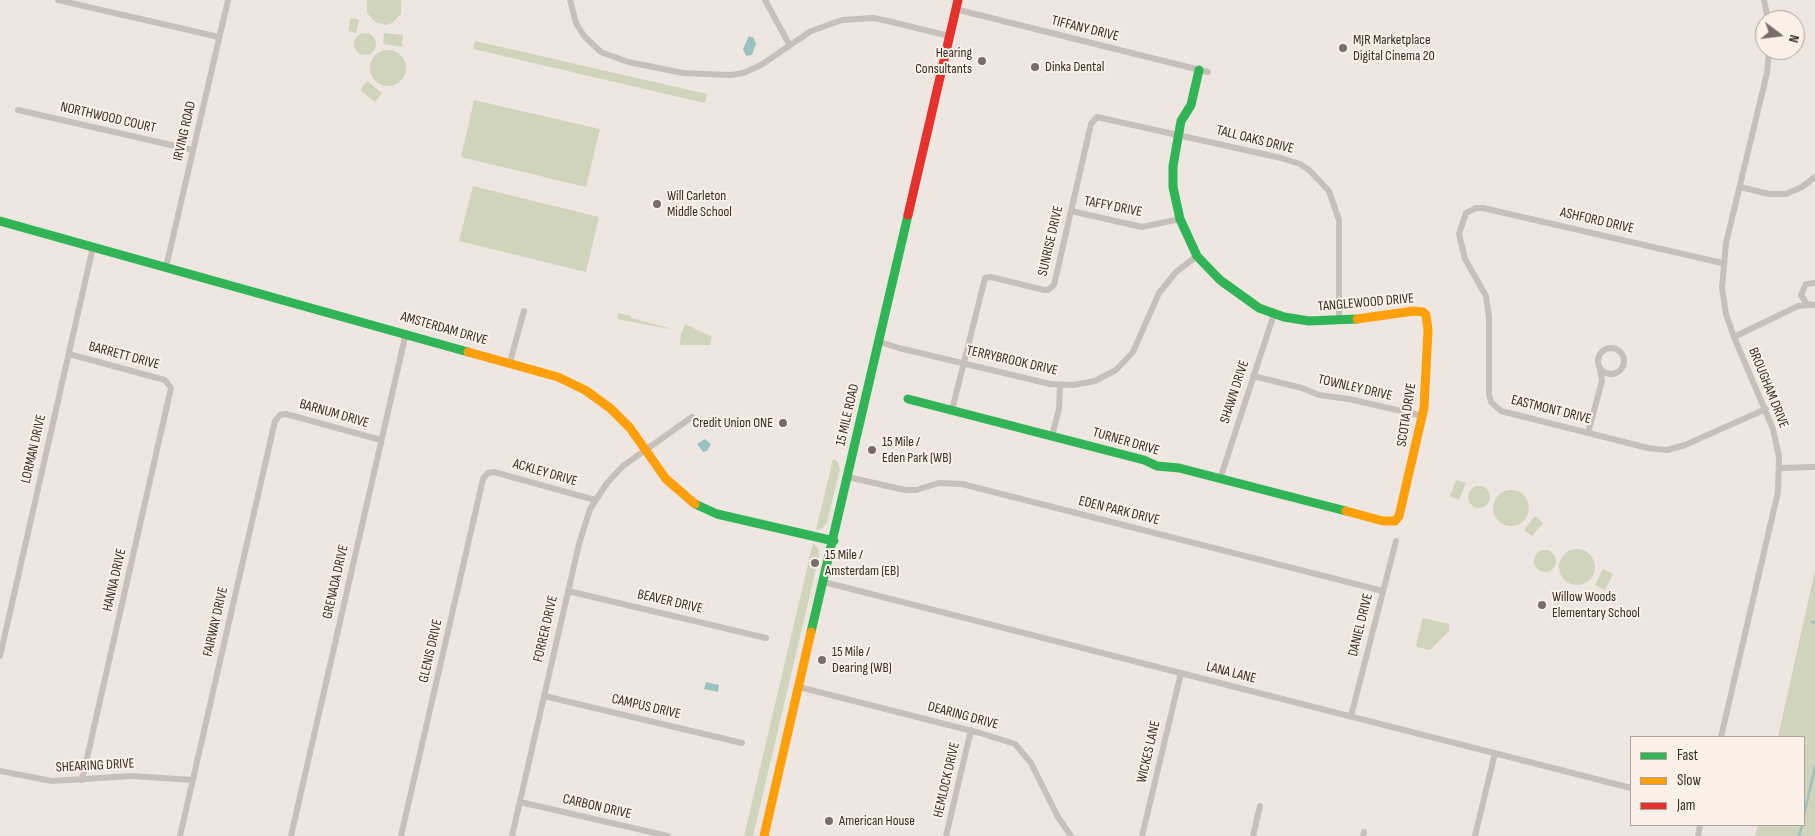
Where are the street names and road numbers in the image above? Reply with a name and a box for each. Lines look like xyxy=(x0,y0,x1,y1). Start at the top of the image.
street label: TIFFANY DRIVE xyxy=(1050,13,1120,45)
street label: NORTHWOOD COURT xyxy=(59,99,157,137)
street label: IRVING ROAD xyxy=(170,99,200,163)
street label: TALL OAKS DRIVE xyxy=(1215,122,1295,158)
street label: TAFFY DRIVE xyxy=(1083,193,1143,221)
street label: SUNRISE DRIVE xyxy=(1035,204,1067,278)
street label: ASHFORD DRIVE xyxy=(1558,204,1636,238)
street label: TANGLEWOOD DRIVE xyxy=(1317,290,1415,316)
street label: AMSTERDAM DRIVE xyxy=(399,309,489,349)
street label: BARRETT DRIVE xyxy=(87,338,161,374)
street label: TERRYBROOK DRIVE xyxy=(965,342,1059,380)
street label: BROUGHAM DRIVE xyxy=(1744,345,1792,431)
street label: SHAWN DRIVE xyxy=(1217,358,1253,426)
street label: TOWNLEY DRIVE xyxy=(1316,371,1394,405)
street label: 15 MILE ROAD xyxy=(833,382,863,448)
street label: SCOTIA DRIVE xyxy=(1394,382,1420,448)
street label: EASTMONT DRIVE xyxy=(1509,392,1593,428)
street label: BARNUM DRIVE xyxy=(297,396,371,432)
street label: LORMAN DRIVE xyxy=(18,413,50,485)
street label: TURNER DRIVE xyxy=(1091,424,1161,460)
street label: ACKLEY DRIVE xyxy=(511,456,579,490)
street label: EDEN PARK DRIVE xyxy=(1077,493,1161,529)
street label: GRENADA DRIVE xyxy=(319,543,353,621)
street label: HANNA DRIVE xyxy=(100,547,130,613)
street label: FAIRWAY DRIVE xyxy=(200,586,232,658)
street label: BEAVER DRIVE xyxy=(636,586,704,618)
street label: DANIEL DRIVE xyxy=(1345,592,1377,658)
street label: FORRER DRIVE xyxy=(530,594,562,664)
street label: GLENIS DRIVE xyxy=(416,618,446,684)
street label: LANA LANE xyxy=(1204,659,1258,687)
street label: CAMPUS DRIVE xyxy=(610,691,682,723)
street label: DEARING DRIVE xyxy=(926,699,1000,733)
street label: WICKES LANE xyxy=(1134,719,1164,785)
street label: HEMLOCK DRIVE xyxy=(930,741,964,819)
street label: SHEARING DRIVE xyxy=(55,756,135,776)
street label: CARBON DRIVE xyxy=(561,791,633,823)

